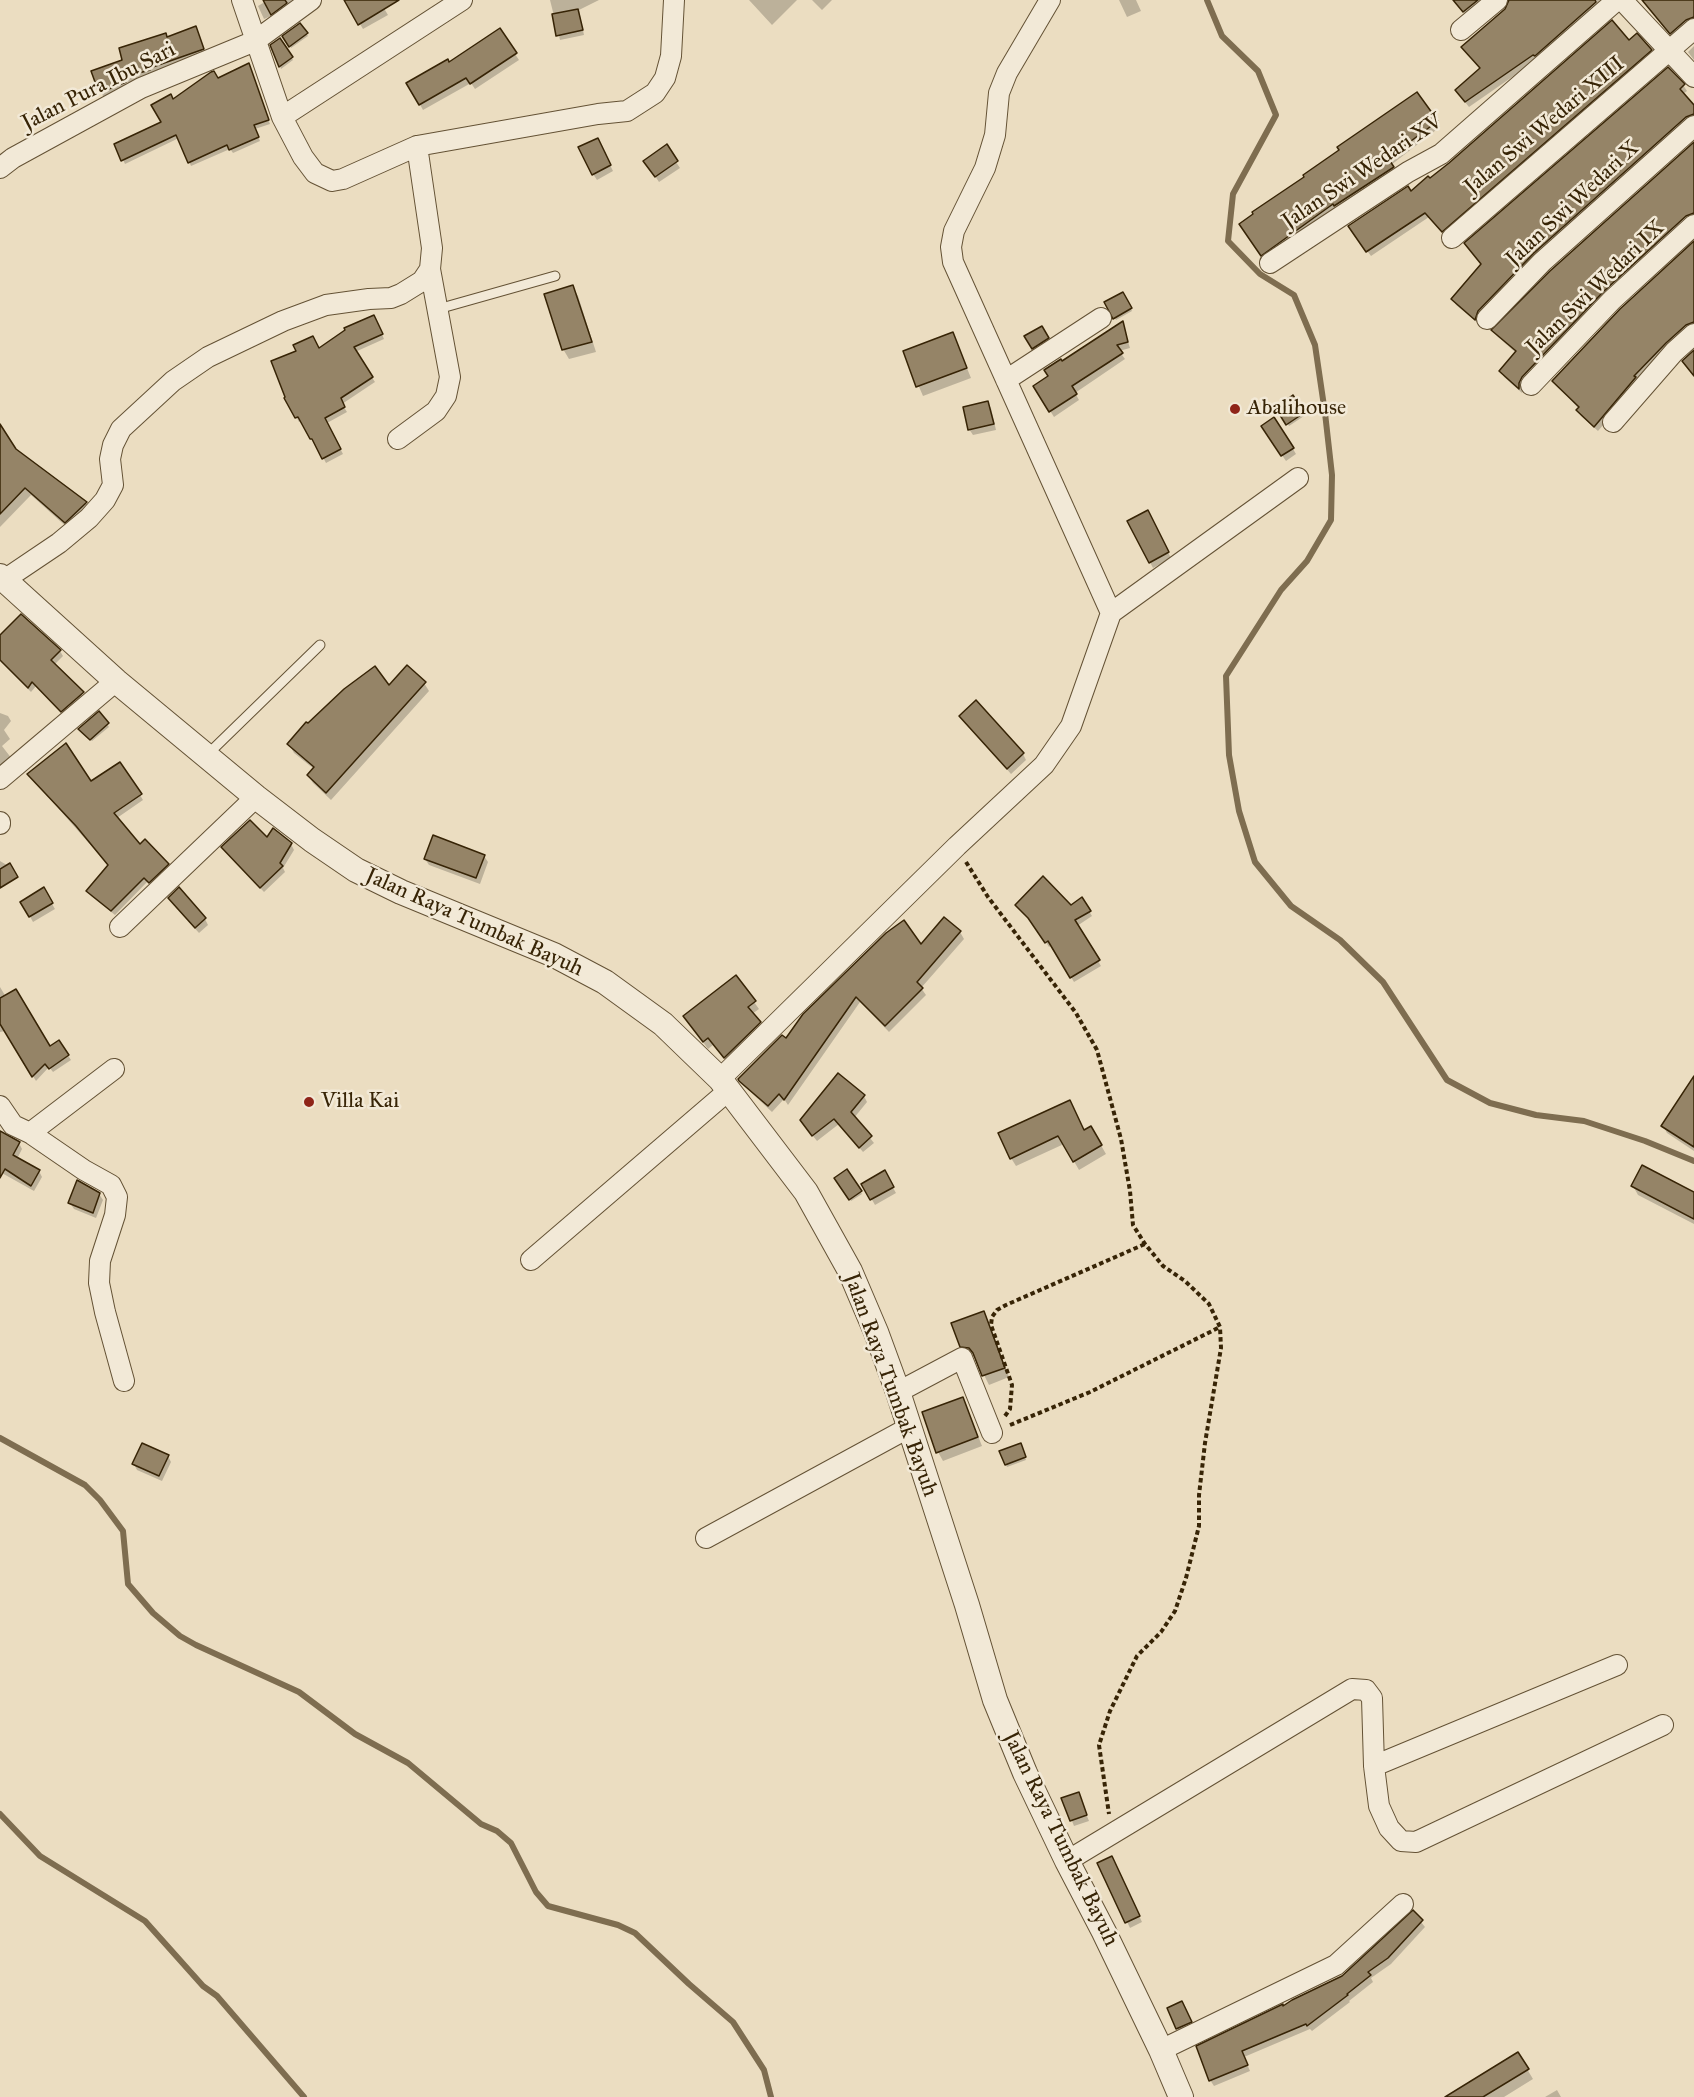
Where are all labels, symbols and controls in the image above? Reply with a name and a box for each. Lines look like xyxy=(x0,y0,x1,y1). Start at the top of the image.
street label: Jalan Pura Ibu Sari xyxy=(18,37,180,137)
street label: Jalan Swi Wedari XIII xyxy=(1459,51,1631,201)
street label: Jalan Swi Wedari XV xyxy=(1278,108,1448,236)
street label: Jalan Swi Wedari X xyxy=(1501,135,1645,273)
street label: Jalan Swi Wedari IX xyxy=(1521,215,1671,361)
place label: Abalihouse xyxy=(1247,396,1346,422)
marker: Abalihouse xyxy=(1228,402,1242,416)
street label: Jalan Raya Tumbak Bayuh xyxy=(361,863,587,983)
place label: Villa Kai xyxy=(321,1089,399,1115)
marker: Villa Kai xyxy=(302,1095,316,1109)
street label: Jalan Raya Tumbak Bayuh xyxy=(837,1270,943,1500)
street label: Jalan Raya Tumbak Bayuh xyxy=(996,1727,1124,1951)

